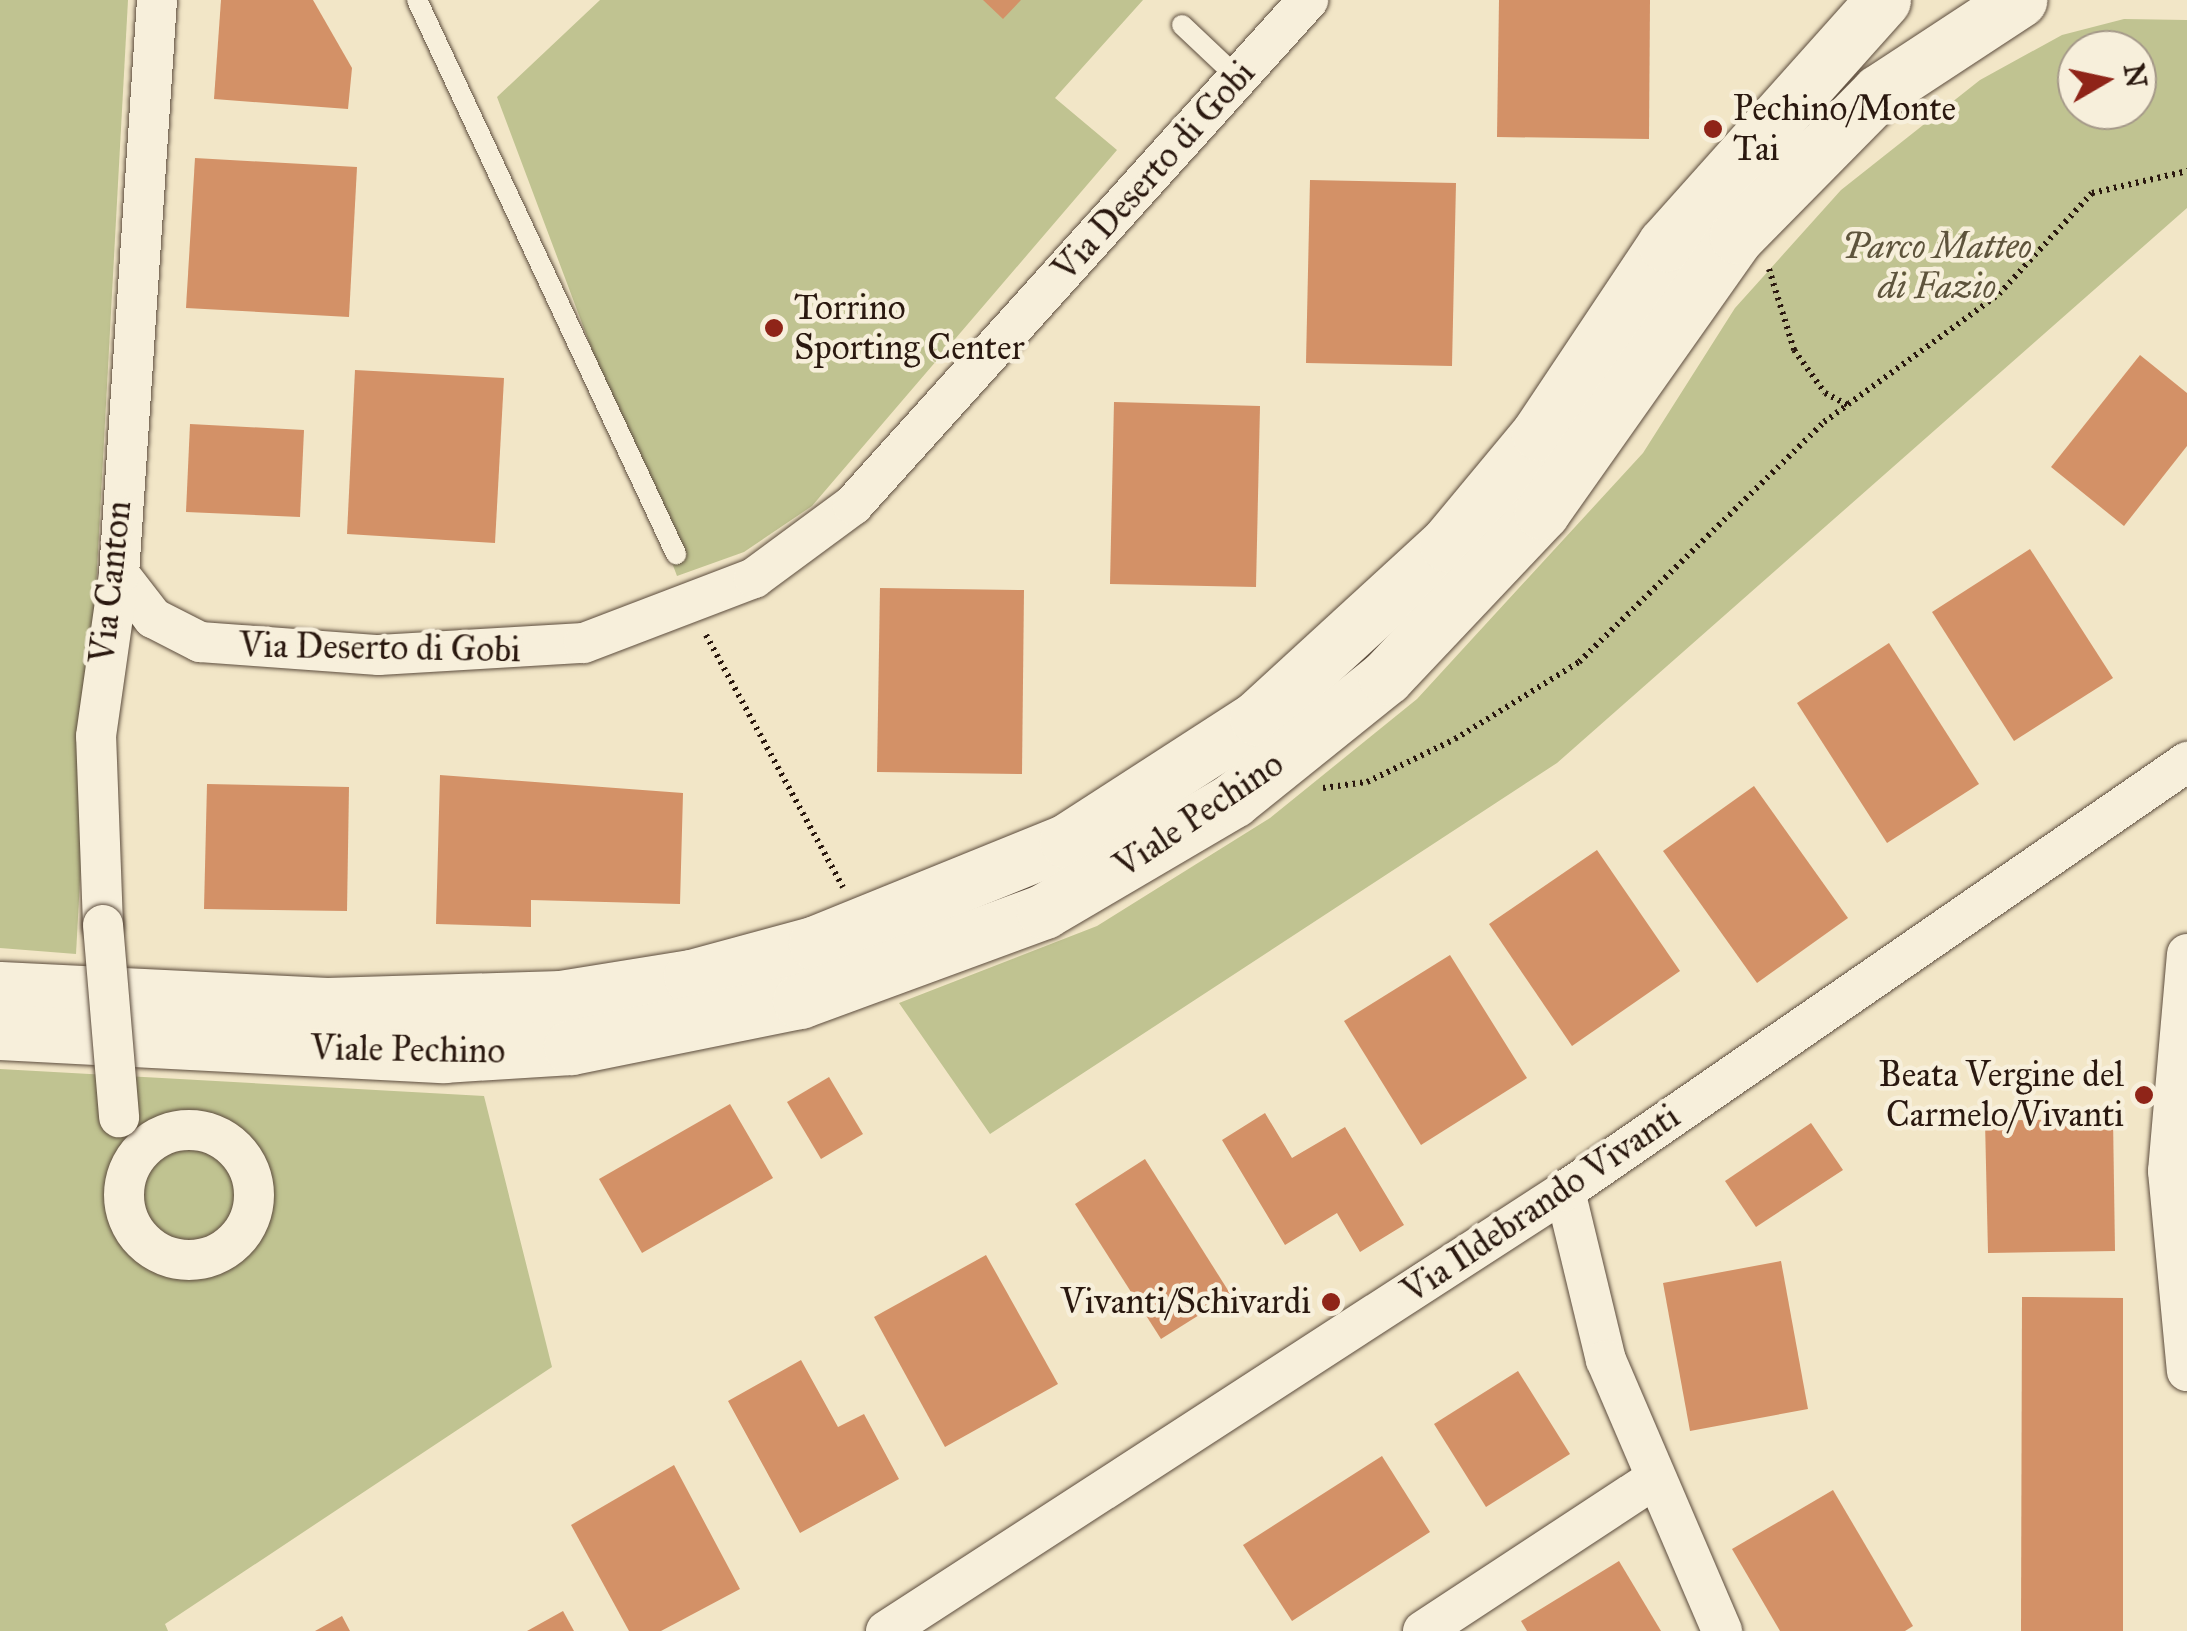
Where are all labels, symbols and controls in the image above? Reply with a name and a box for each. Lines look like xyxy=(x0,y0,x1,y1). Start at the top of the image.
north arrow xyxy=(2057,30,2157,130)
street label: Via Deserto di Gobi xyxy=(1044,52,1264,290)
text: N xyxy=(2116,61,2154,90)
place label: Pechino/Monte Tai xyxy=(1733,88,1956,170)
marker: Pechino/Monte Tai xyxy=(1702,118,1724,140)
park label: Parco Matteo di Fazio xyxy=(1842,226,2032,308)
place label: Torrino Sporting Center xyxy=(794,287,1025,369)
marker: Torrino Sporting Center xyxy=(763,317,785,339)
street label: Via Canton xyxy=(82,499,140,665)
street label: Via Deserto di Gobi xyxy=(239,625,521,671)
street label: Viale Pechino xyxy=(1107,743,1291,887)
street label: Viale Pechino xyxy=(310,1027,506,1073)
place label: Beata Vergine del Carmelo/Vivanti xyxy=(1879,1054,2124,1136)
marker: Beata Vergine del Carmelo/Vivanti xyxy=(2133,1084,2155,1106)
street label: Via Ildebrando Vivanti xyxy=(1394,1096,1688,1312)
place label: Vivanti/Schivardi xyxy=(1061,1281,1311,1323)
marker: Vivanti/Schivardi xyxy=(1320,1291,1342,1313)

